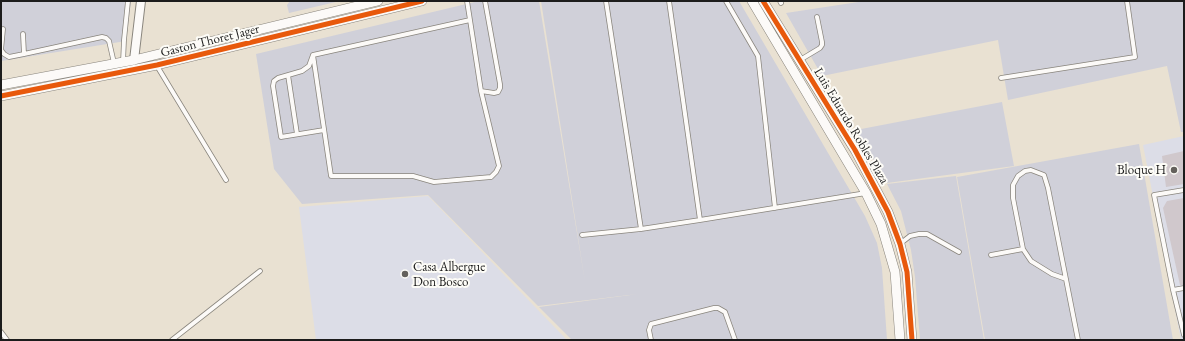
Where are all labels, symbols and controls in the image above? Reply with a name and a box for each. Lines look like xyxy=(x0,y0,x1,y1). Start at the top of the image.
street label: Gaston Thoret Jager xyxy=(159,21,261,61)
street label: Luis Eduardo Robles Plaza xyxy=(810,65,892,187)
place label: Bloque H xyxy=(1117,162,1166,178)
marker: Bloque H xyxy=(1169,165,1179,175)
place label: Casa Albergue Don Bosco xyxy=(413,259,485,290)
marker: Casa Albergue Don Bosco xyxy=(400,269,410,279)

